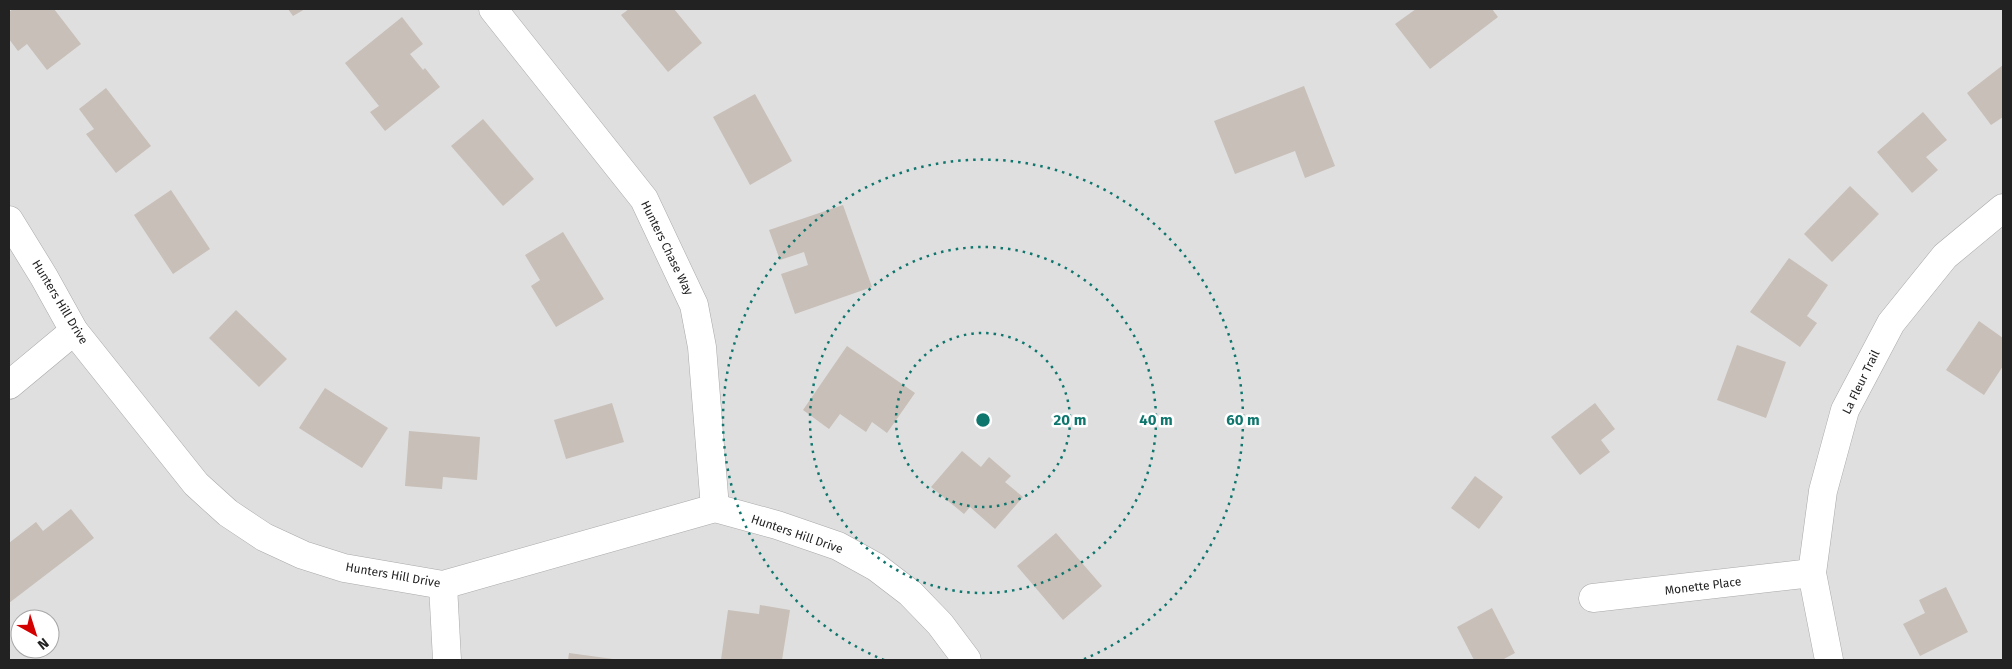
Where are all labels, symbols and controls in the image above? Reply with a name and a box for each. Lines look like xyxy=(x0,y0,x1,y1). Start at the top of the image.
street label: Hunters Chase Way xyxy=(638,199,696,298)
street label: Hunters Hill Drive xyxy=(29,257,91,347)
street label: La Fleur Trail xyxy=(1839,347,1883,416)
centre of rings xyxy=(974,411,992,429)
text: 20 m xyxy=(1054,411,1086,429)
text: 40 m xyxy=(1139,411,1173,429)
text: 60 m xyxy=(1226,411,1260,429)
street label: Hunters Hill Drive xyxy=(749,512,845,556)
street label: Hunters Hill Drive xyxy=(345,560,441,590)
street label: Monette Place xyxy=(1664,574,1742,598)
north arrow xyxy=(10,609,60,659)
text: N xyxy=(34,634,52,653)

